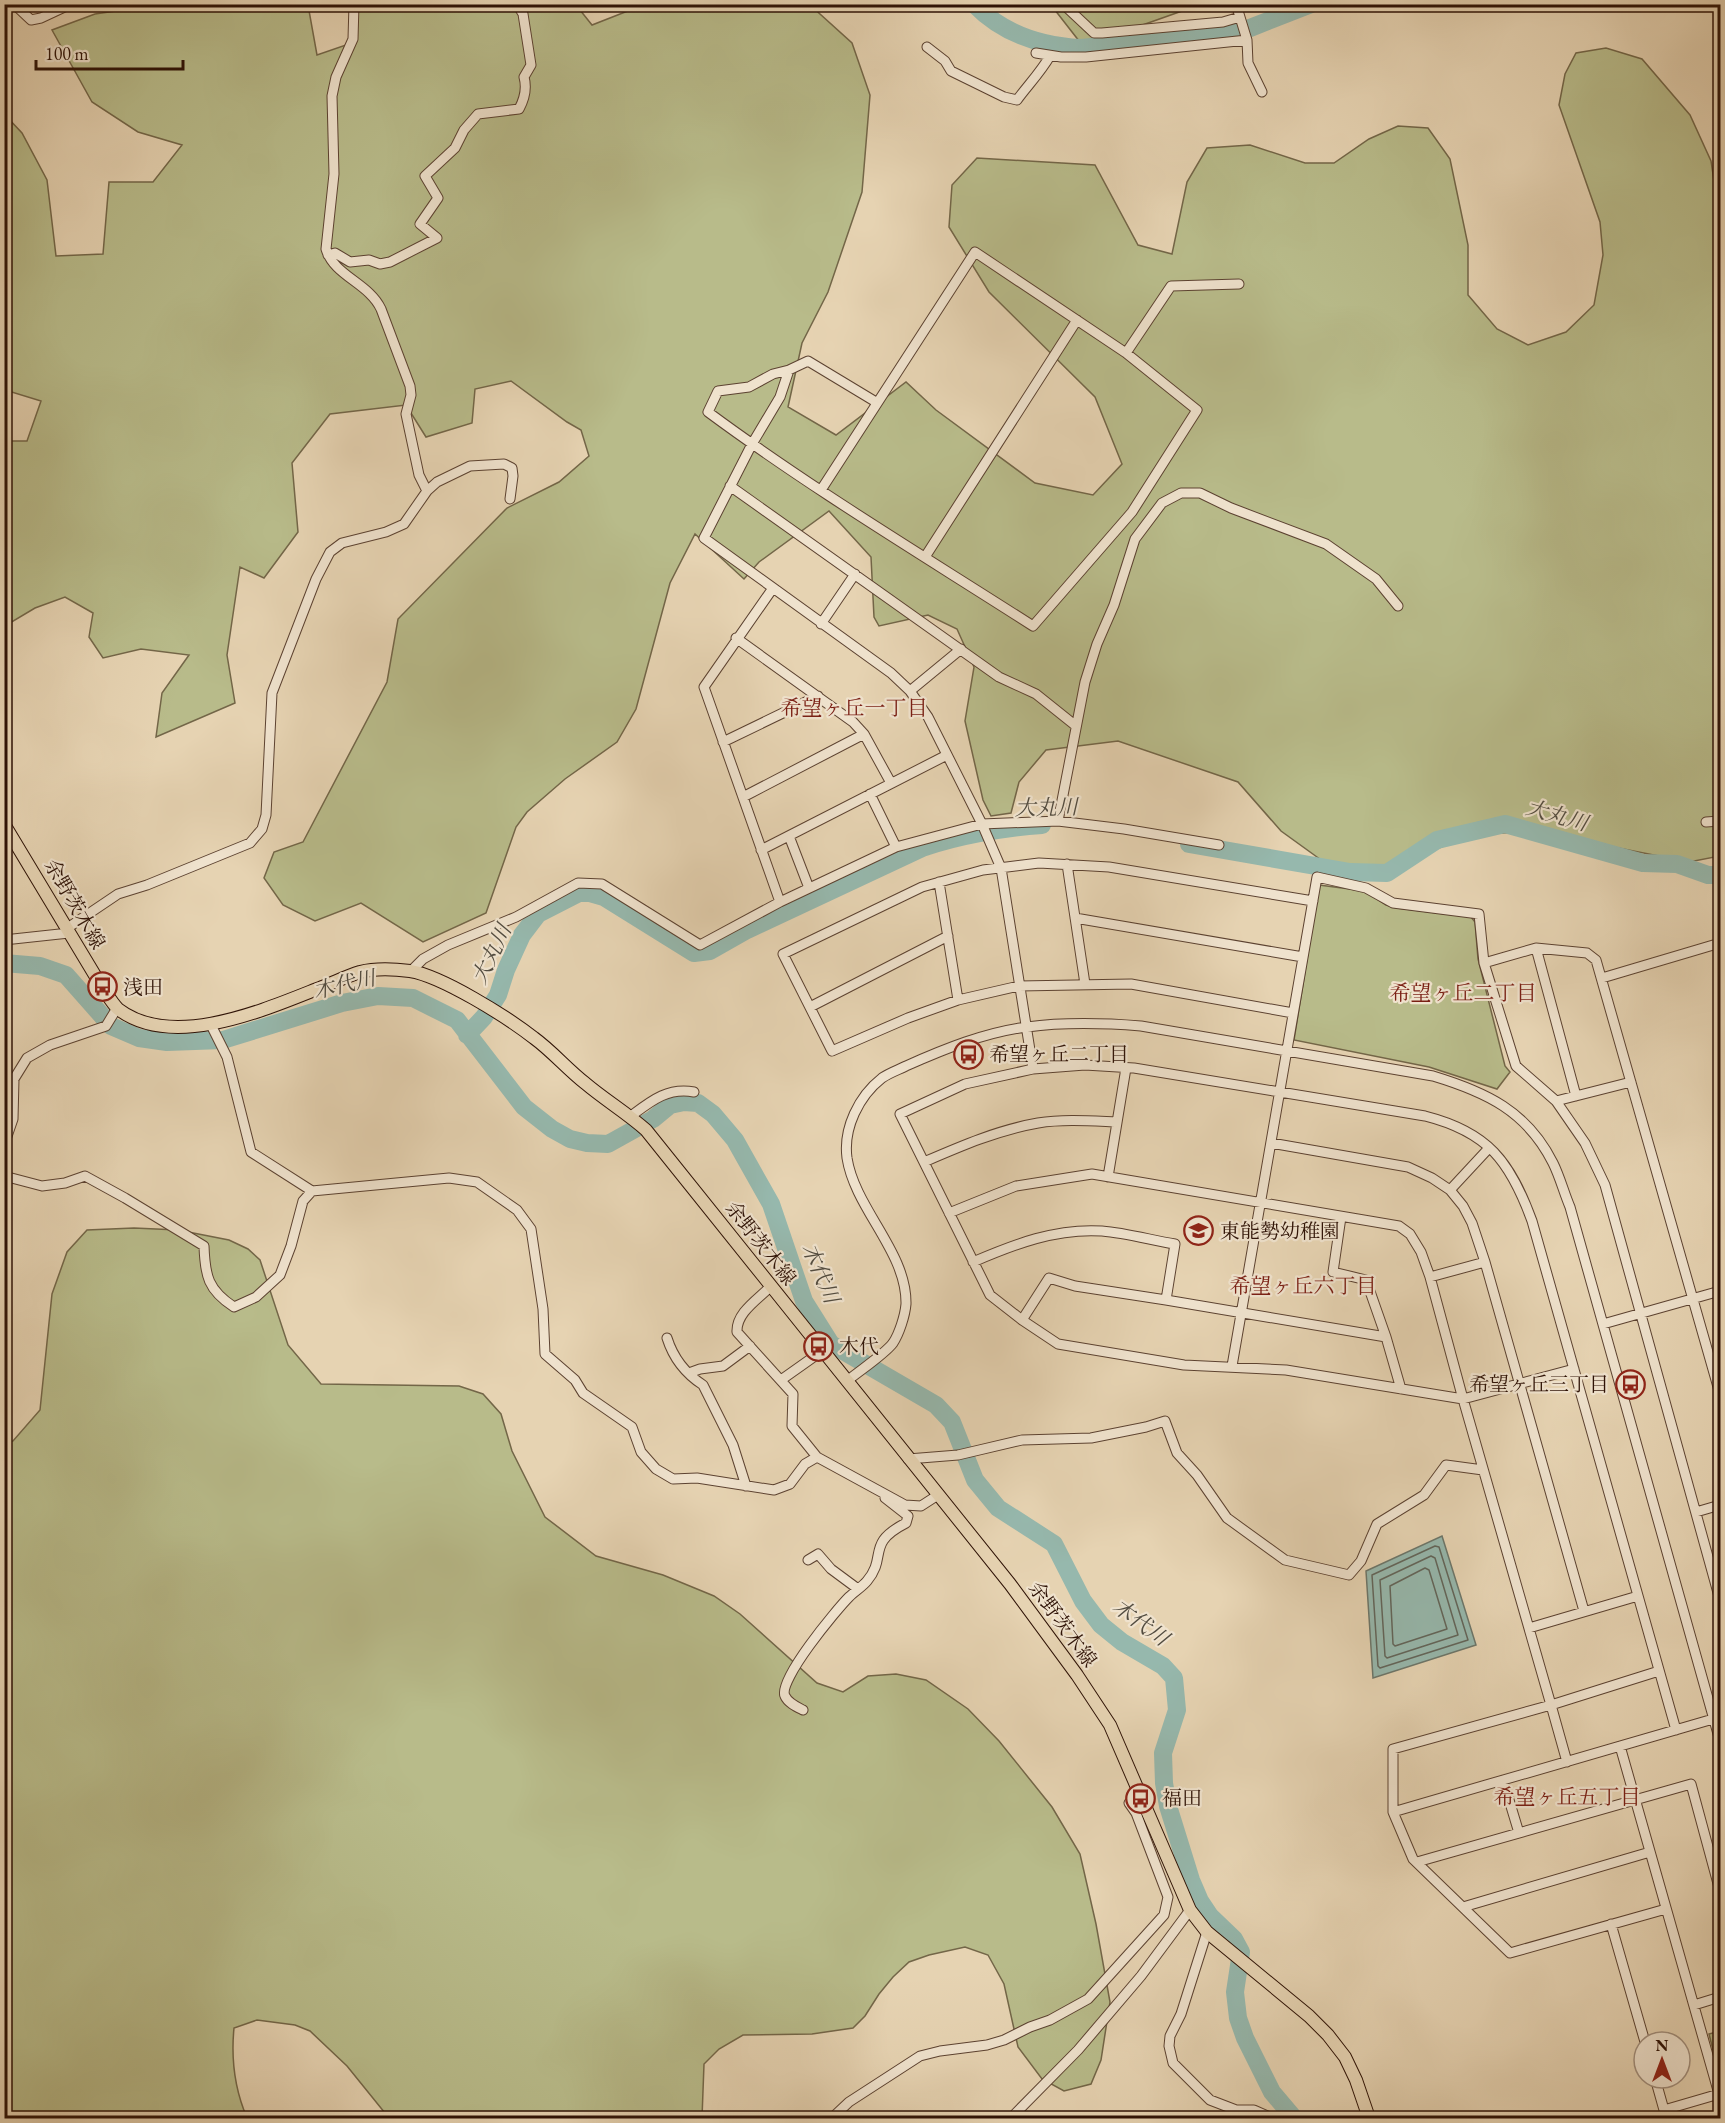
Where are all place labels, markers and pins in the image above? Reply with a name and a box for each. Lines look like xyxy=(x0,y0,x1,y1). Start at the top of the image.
bus stop icon: 浅田 xyxy=(86,971,118,1003)
place label: 浅田 xyxy=(123,974,163,1000)
bus stop icon: 希望ヶ丘二丁目 xyxy=(952,1038,984,1070)
place label: 希望ヶ丘二丁目 xyxy=(989,1041,1129,1067)
school or university icon: 東能勢幼稚園 xyxy=(1183,1215,1215,1247)
place label: 東能勢幼稚園 xyxy=(1220,1218,1340,1244)
bus stop icon: 木代 xyxy=(802,1330,834,1362)
place label: 木代 xyxy=(839,1333,879,1359)
bus stop icon: 希望ヶ丘三丁目 xyxy=(1614,1368,1646,1400)
place label: 希望ヶ丘三丁目 xyxy=(1469,1371,1609,1397)
bus stop icon: 福田 xyxy=(1125,1782,1157,1814)
place label: 福田 xyxy=(1162,1785,1202,1811)

